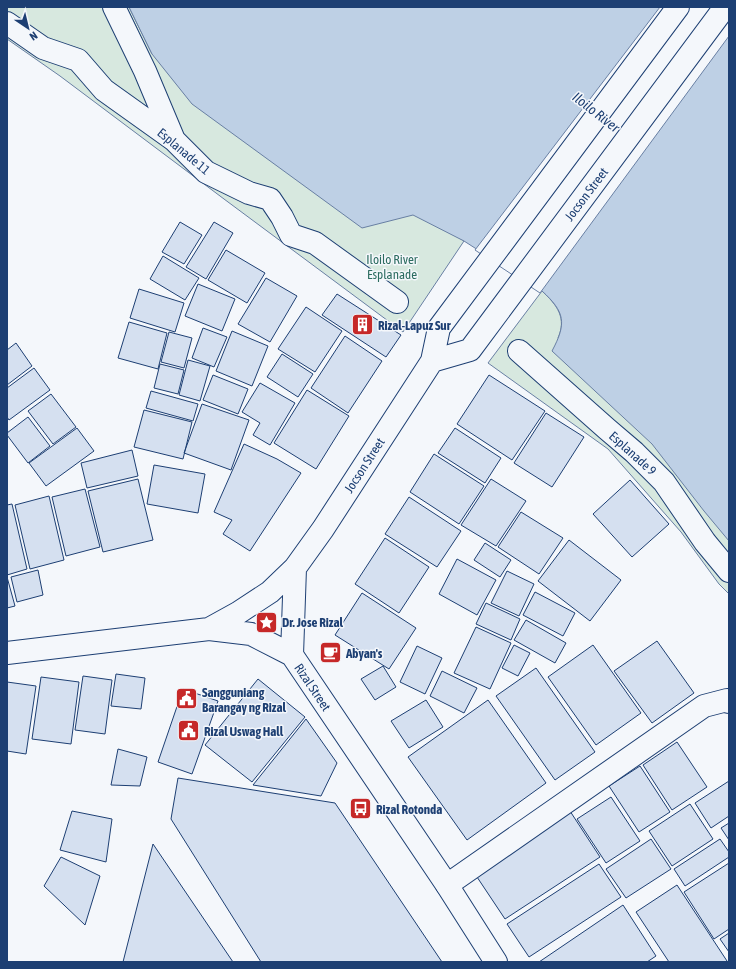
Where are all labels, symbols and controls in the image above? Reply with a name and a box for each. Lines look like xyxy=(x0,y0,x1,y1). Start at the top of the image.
north arrow xyxy=(8,8,48,48)
text: N xyxy=(28,29,40,43)
water label: Iloilo River xyxy=(569,89,623,136)
street label: Esplanade 11 xyxy=(154,125,213,178)
street label: Jocson Street xyxy=(562,165,611,224)
park label: Iloilo River Esplanade xyxy=(366,252,418,282)
building icon: Rizal-Lapuz Sur xyxy=(349,312,375,338)
place label: Rizal-Lapuz Sur xyxy=(378,318,452,333)
street label: Esplanade 9 xyxy=(606,428,659,478)
street label: Jocson Street xyxy=(341,435,388,496)
place icon: Dr. Jose Rizal xyxy=(253,609,279,635)
place label: Dr. Jose Rizal xyxy=(282,615,343,630)
cafe icon: Abyan's xyxy=(318,640,344,666)
place label: Abyan's xyxy=(345,646,383,661)
street label: Rizal Street xyxy=(291,661,334,714)
place label: Sangguniang Barangay ng Rizal xyxy=(202,685,287,715)
public building icon: Sangguniang Barangay ng Rizal xyxy=(174,686,200,712)
public building icon: Rizal Uswag Hall xyxy=(175,718,201,744)
place label: Rizal Uswag Hall xyxy=(204,724,284,739)
bus stop icon: Rizal Rotonda xyxy=(348,796,374,822)
place label: Rizal Rotonda xyxy=(376,802,442,817)

